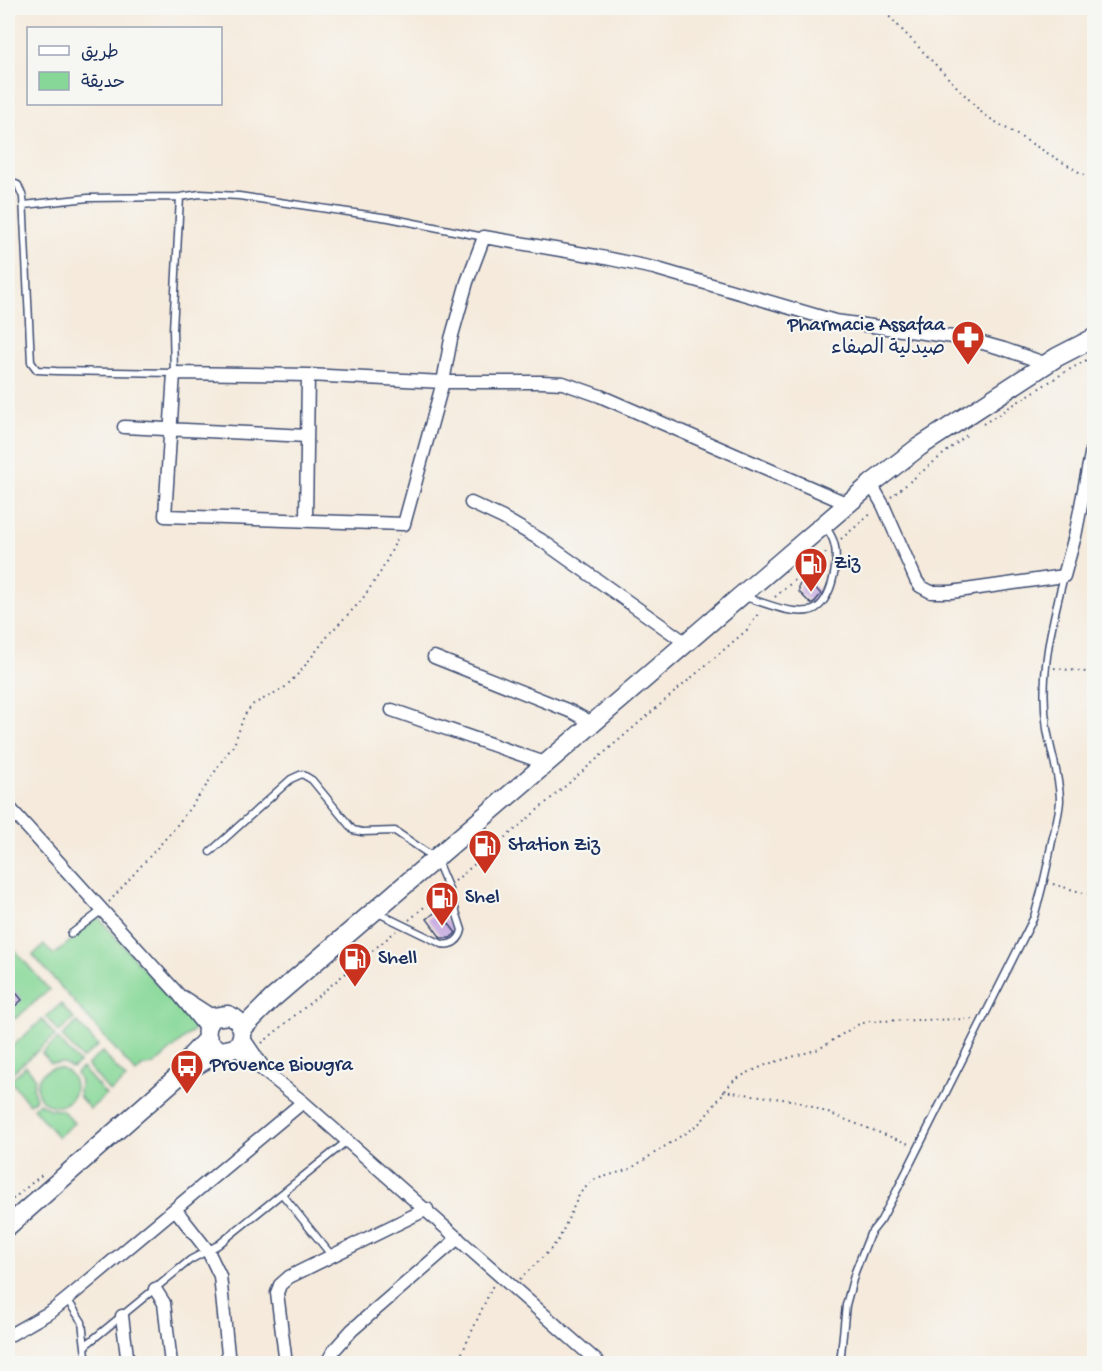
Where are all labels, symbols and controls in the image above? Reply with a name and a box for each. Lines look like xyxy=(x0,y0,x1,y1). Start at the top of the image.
legend xyxy=(27,27,222,105)
text: طريق xyxy=(81,43,119,64)
text: حديقة xyxy=(81,73,125,94)
place label: Pharmacie Assafaa صيدلية الصفاء xyxy=(787,315,946,361)
pharmacy icon: Pharmacie Assafaa صيدلية الصفاء xyxy=(950,319,986,366)
fuel station icon: Ziz xyxy=(793,546,829,593)
place label: Ziz xyxy=(834,553,861,576)
fuel station icon: Station Ziz xyxy=(467,828,503,875)
place label: Station Ziz xyxy=(508,835,601,858)
fuel station icon: Shel xyxy=(424,880,460,927)
place label: Shel xyxy=(465,887,500,910)
fuel station icon: Shell xyxy=(337,941,373,988)
place label: Shell xyxy=(378,948,417,971)
bus stop icon: Provence Biougra xyxy=(169,1048,205,1095)
place label: Provence Biougra xyxy=(209,1055,354,1078)

